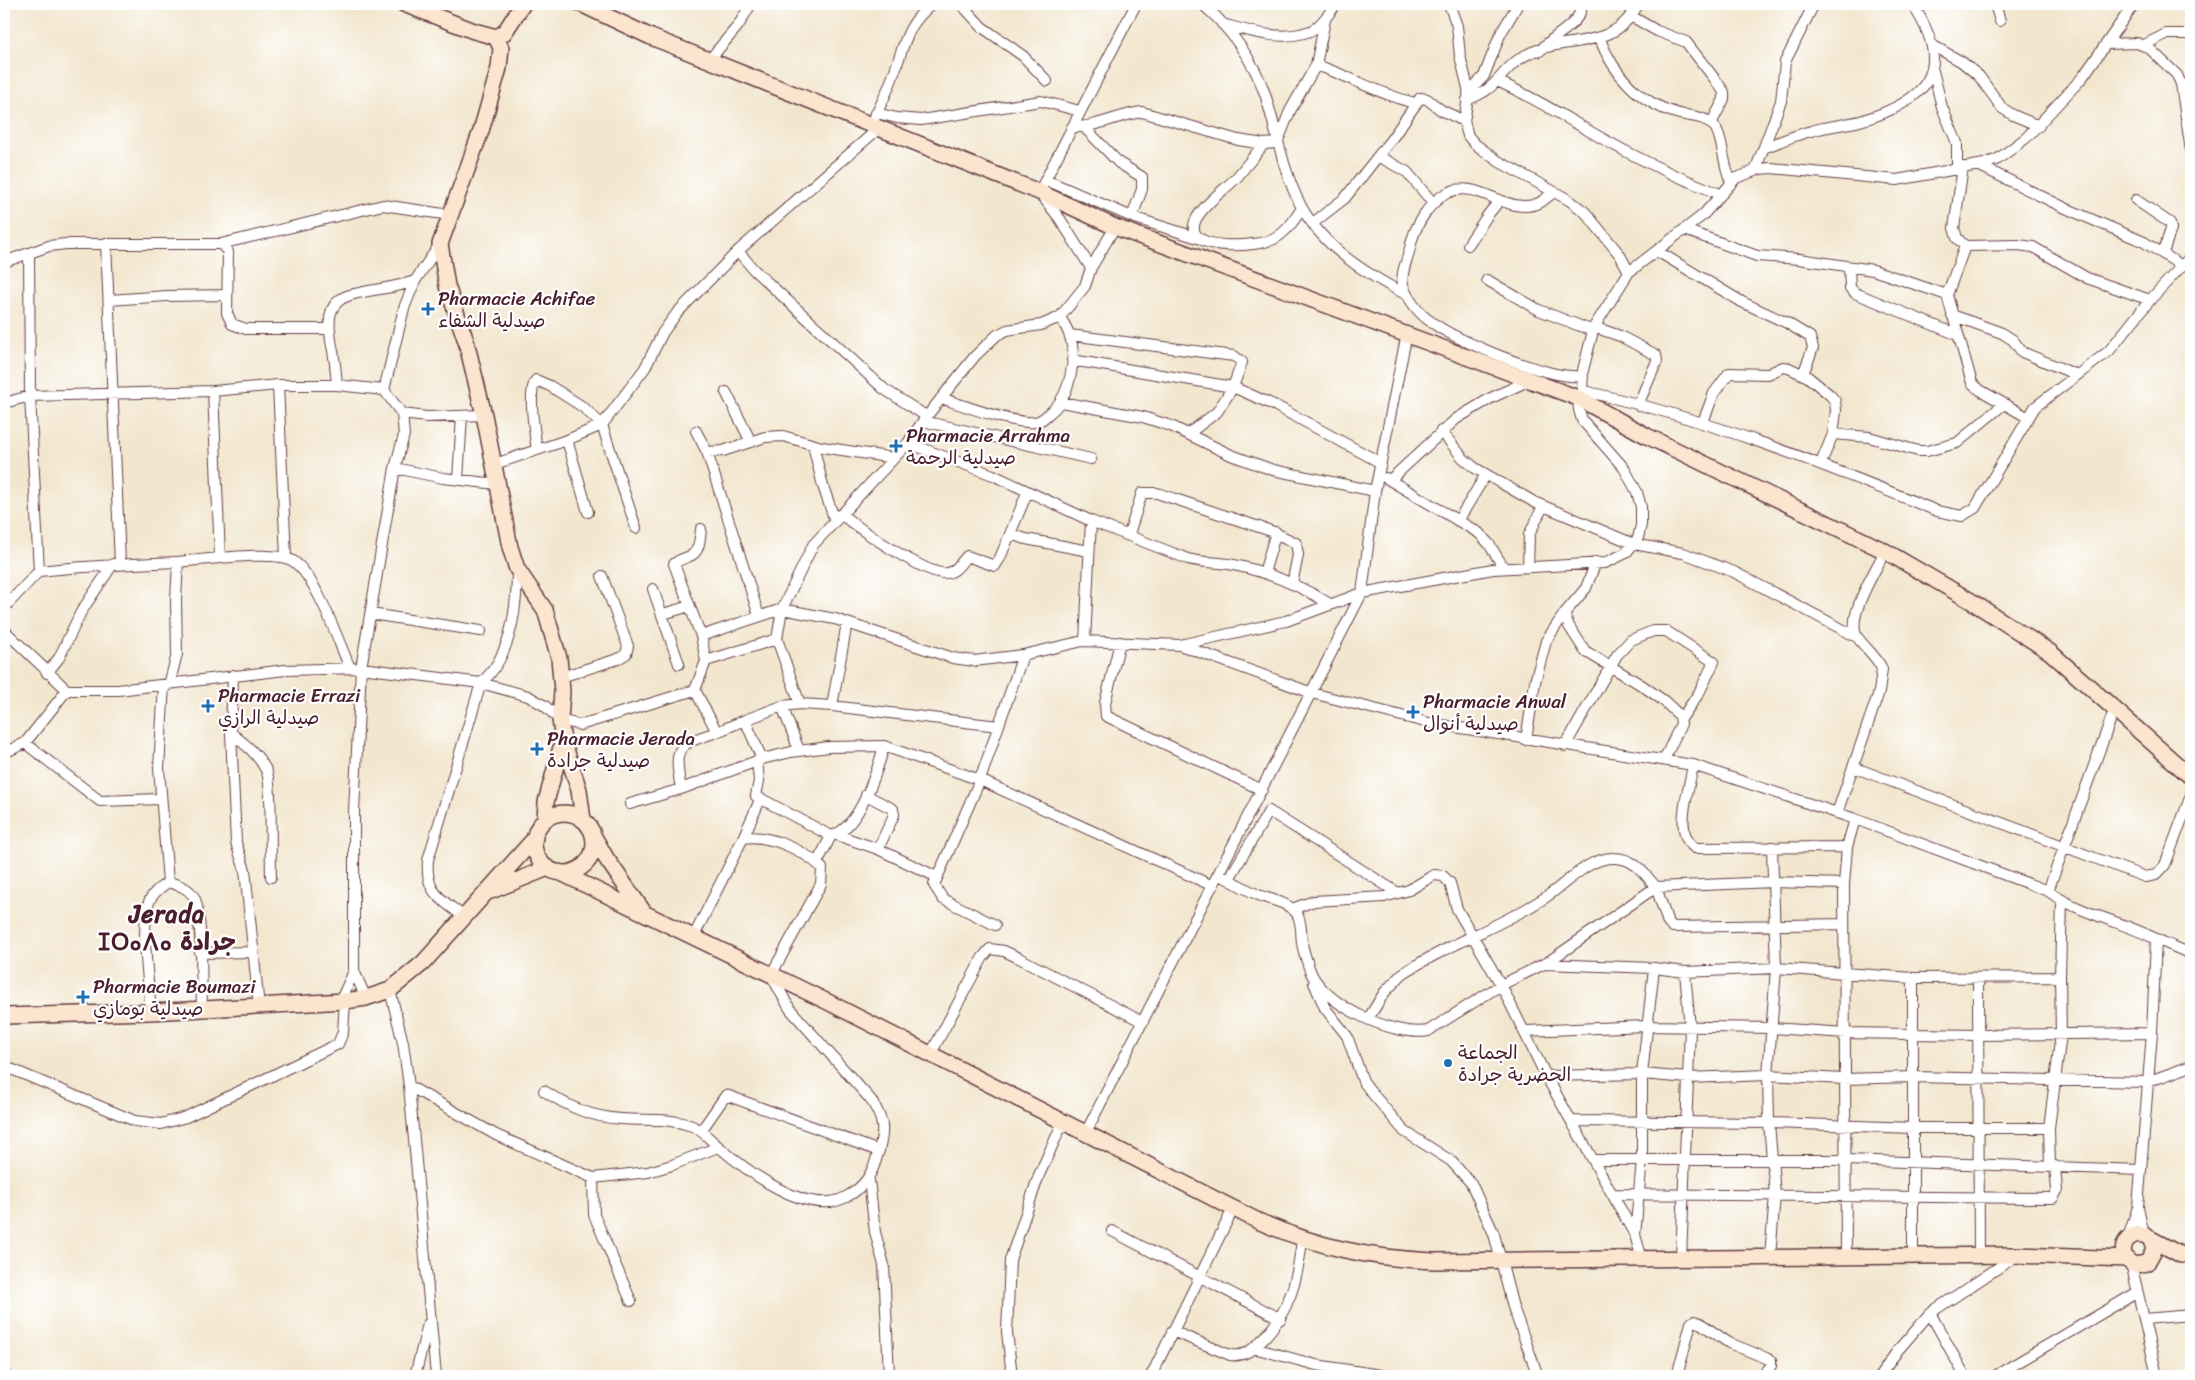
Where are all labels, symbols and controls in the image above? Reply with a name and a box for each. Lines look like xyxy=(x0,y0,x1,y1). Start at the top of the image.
place label: Pharmacie Achifae صيدلية الشفاء xyxy=(438,282,595,337)
marker: Pharmacie Achifae صيدلية الشفاء xyxy=(422,303,434,315)
place label: Pharmacie Arrahma صيدلية الرحمة xyxy=(906,419,1071,474)
marker: Pharmacie Arrahma صيدلية الرحمة xyxy=(890,440,902,452)
place label: Pharmacie Errazi صيدلية الرازي xyxy=(218,679,361,734)
place label: Pharmacie Anwal صيدلية أنوال xyxy=(1423,685,1567,740)
marker: Pharmacie Errazi صيدلية الرازي xyxy=(202,700,214,712)
marker: Pharmacie Anwal صيدلية أنوال xyxy=(1407,706,1419,718)
place label: Pharmacie Jerada صيدلية جرادة xyxy=(547,722,695,777)
marker: Pharmacie Jerada صيدلية جرادة xyxy=(531,743,543,755)
district label: Jerada ⵊⵔⴰⴷⴰ جرادة xyxy=(98,893,236,963)
place label: Pharmacie Boumazi صيدلية بومازي xyxy=(93,970,256,1025)
marker: Pharmacie Boumazi صيدلية بومازي xyxy=(77,991,89,1003)
place label: الجماعة الحضرية جرادة xyxy=(1458,1036,1571,1091)
marker: الجماعة الحضرية جرادة xyxy=(1442,1057,1454,1069)

